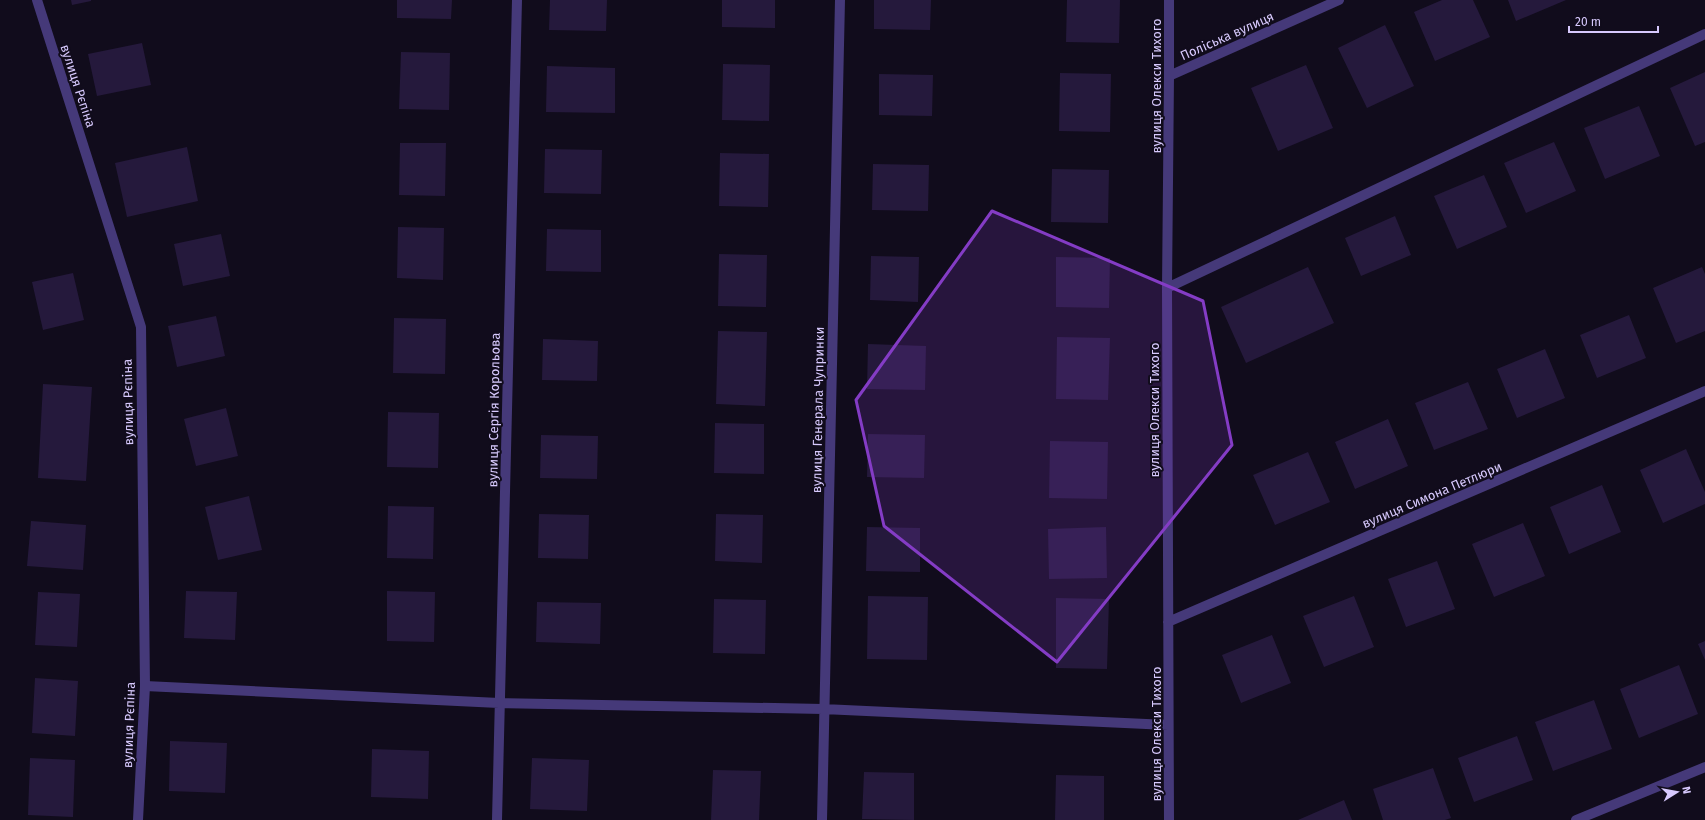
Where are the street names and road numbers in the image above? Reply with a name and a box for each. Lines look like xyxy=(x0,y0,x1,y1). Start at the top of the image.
street label: Поліська вулиця xyxy=(1178,9,1276,63)
street label: вулиця Олекси Тихого xyxy=(1149,18,1164,154)
street label: вулиця Рєпіна xyxy=(58,43,98,129)
street label: вулиця Генерала Чупринки xyxy=(809,327,827,493)
street label: вулиця Сергія Корольова xyxy=(485,332,503,488)
street label: вулиця Олекси Тихого xyxy=(1147,342,1162,478)
street label: вулиця Рєпіна xyxy=(120,359,136,445)
street label: вулиця Симона Петлюри xyxy=(1360,459,1504,531)
street label: вулиця Олекси Тихого xyxy=(1149,666,1164,802)
street label: вулиця Рєпіна xyxy=(120,682,138,768)

